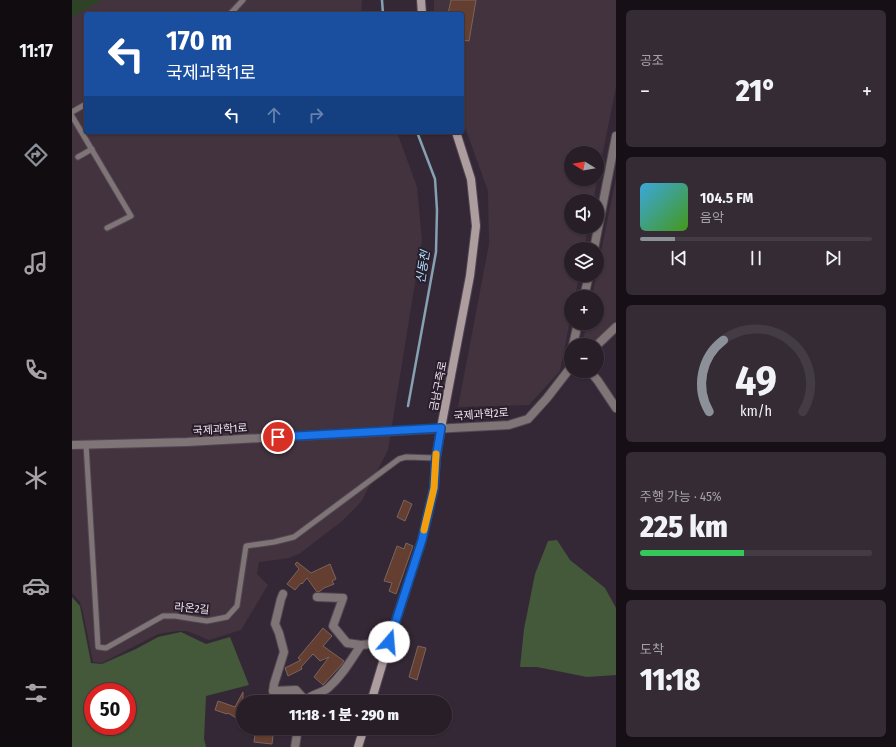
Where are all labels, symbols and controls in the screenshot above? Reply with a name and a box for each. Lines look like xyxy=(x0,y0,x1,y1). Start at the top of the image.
text: 170 m xyxy=(166,24,232,57)
icon: left xyxy=(100,28,152,80)
text: 11:17 xyxy=(19,40,53,62)
text: 공조 xyxy=(640,53,664,68)
text: 국제과학1로 xyxy=(166,62,256,84)
text: 21° xyxy=(736,73,776,109)
text: − xyxy=(640,78,650,105)
text: + xyxy=(862,78,872,105)
icon: left xyxy=(221,104,243,126)
icon: ahead xyxy=(263,104,285,126)
icon: right xyxy=(305,104,327,126)
icon: directions xyxy=(22,141,50,169)
north arrow xyxy=(564,146,604,186)
map controls xyxy=(564,146,604,378)
text: 104.5 FM xyxy=(700,189,753,207)
button: sound xyxy=(564,194,604,234)
text: 음악 xyxy=(700,210,724,225)
button: layers xyxy=(564,242,604,282)
icon: previous xyxy=(668,247,690,269)
icon: pause xyxy=(745,247,767,269)
icon: next xyxy=(822,247,844,269)
water label: 신동천 xyxy=(413,248,433,284)
icon: music xyxy=(22,249,50,277)
button: + xyxy=(564,290,604,330)
button: − xyxy=(564,338,604,378)
text: 49 xyxy=(735,355,777,405)
icon: phone xyxy=(22,356,50,384)
street label: 금남구즉로 xyxy=(427,360,450,412)
text: km/h xyxy=(740,402,772,419)
street label: 국제과학2로 xyxy=(453,406,509,423)
pin xyxy=(261,420,295,454)
street label: 국제과학1로 xyxy=(192,422,248,437)
icon: arrive xyxy=(267,426,289,448)
icon: climate xyxy=(22,464,50,492)
text: 주행 가능 · 45% xyxy=(640,489,721,504)
text: 225 km xyxy=(640,509,728,545)
icon: car xyxy=(22,572,50,600)
street label: 라온2길 xyxy=(174,600,210,617)
position arrow xyxy=(368,621,410,663)
text: 도착 xyxy=(640,642,664,657)
text: 11:18 xyxy=(640,662,700,698)
icon: filters xyxy=(22,679,50,707)
speed limit sign: 50 xyxy=(84,683,136,735)
text: 11:18 · 1 분 · 290 m xyxy=(289,706,399,724)

